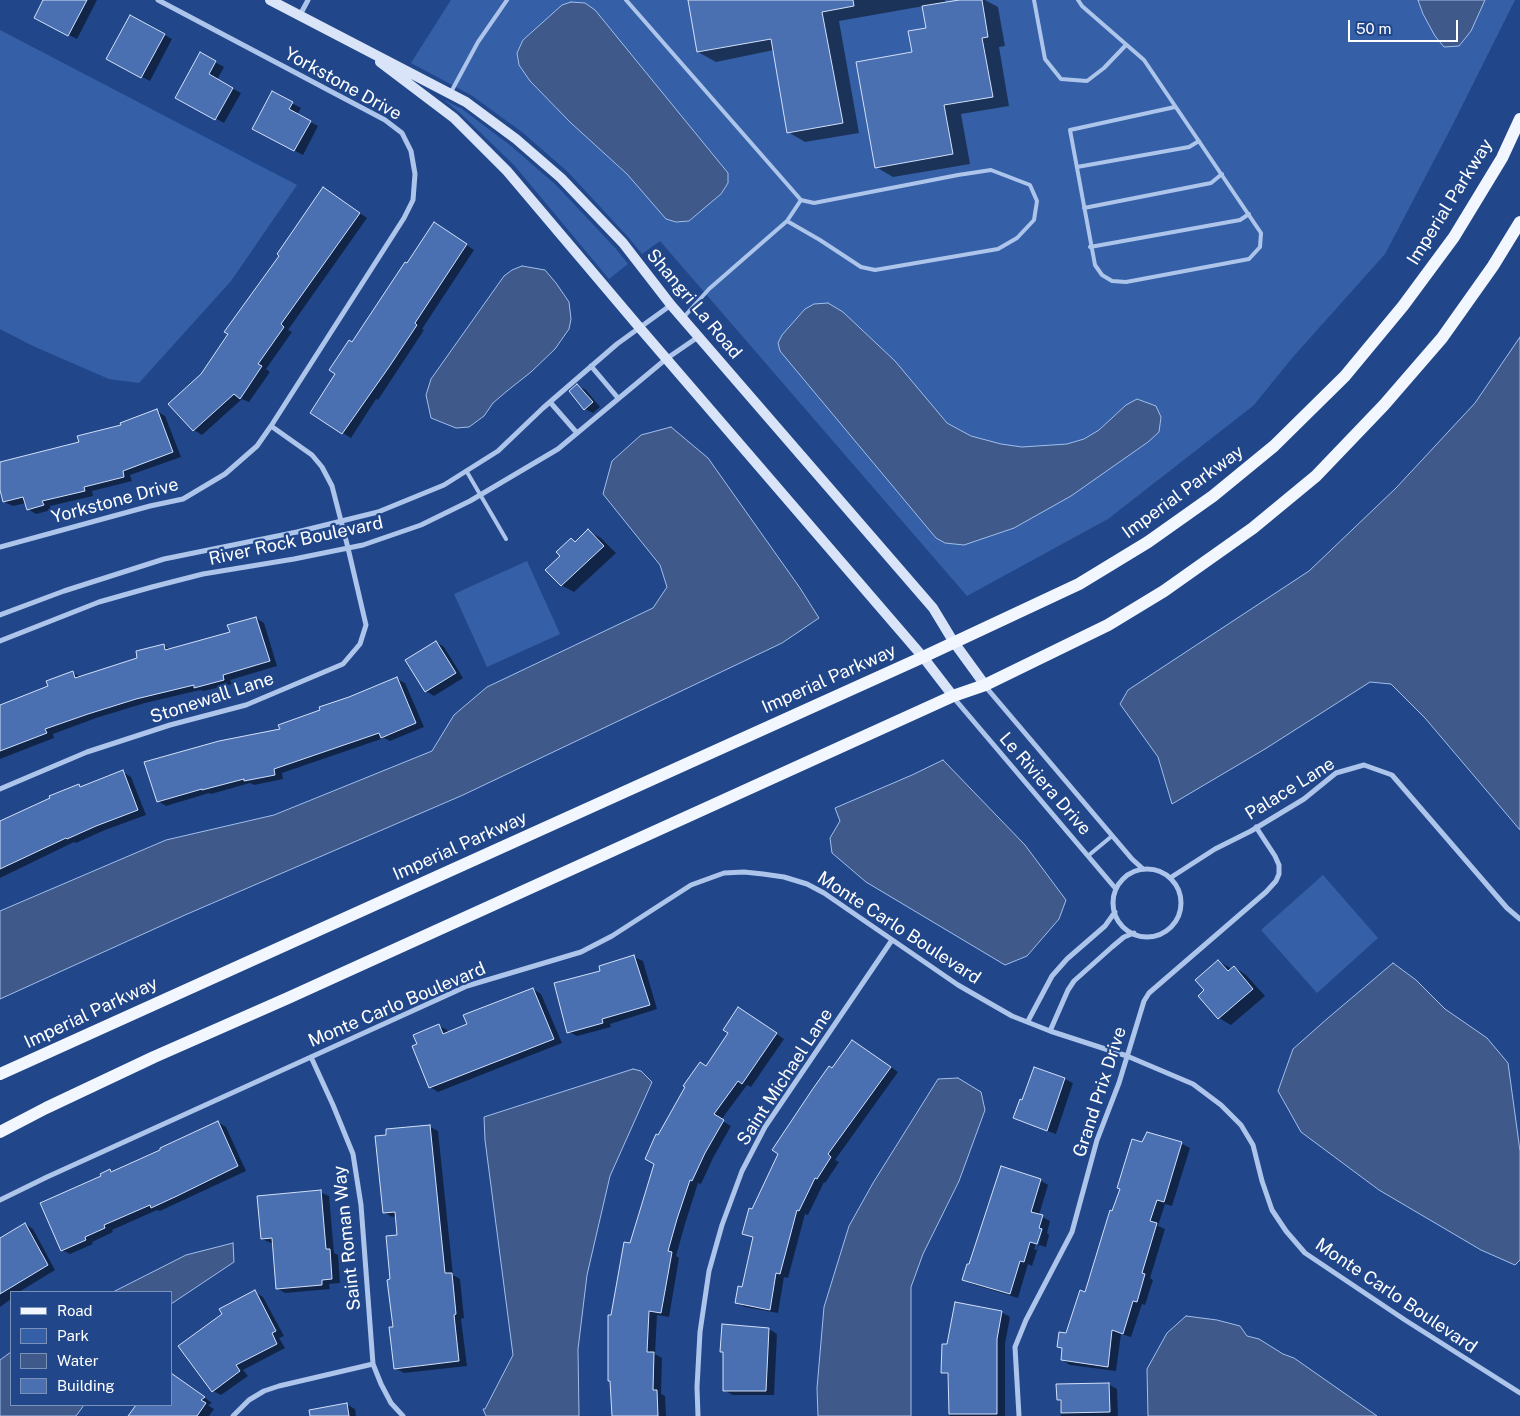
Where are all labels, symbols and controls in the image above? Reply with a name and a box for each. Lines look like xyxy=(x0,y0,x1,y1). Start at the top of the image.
scale bar xyxy=(1350,10,1460,42)
text: 50 m xyxy=(1356,20,1391,37)
street label: Yorkstone Drive xyxy=(281,43,405,125)
street label: Imperial Parkway xyxy=(1403,135,1497,269)
street label: Shangri La Road xyxy=(642,245,746,363)
street label: Imperial Parkway xyxy=(1118,441,1248,543)
street label: Yorkstone Drive xyxy=(49,474,181,528)
street label: River Rock Boulevard xyxy=(207,512,385,570)
street label: Imperial Parkway xyxy=(759,640,899,718)
street label: Stonewall Lane xyxy=(148,668,276,728)
street label: Le Riviera Drive xyxy=(995,728,1095,840)
street label: Palace Lane xyxy=(1241,753,1339,825)
street label: Imperial Parkway xyxy=(390,807,530,885)
street label: Monte Carlo Boulevard xyxy=(813,867,985,989)
street label: Monte Carlo Boulevard xyxy=(305,958,489,1052)
street label: Imperial Parkway xyxy=(21,973,161,1053)
street label: Saint Michael Lane xyxy=(733,1004,837,1150)
street label: Grand Prix Drive xyxy=(1069,1024,1131,1160)
street label: Saint Roman Way xyxy=(329,1164,365,1312)
street label: Monte Carlo Boulevard xyxy=(1311,1234,1481,1358)
legend xyxy=(10,1291,172,1406)
text: Road xyxy=(57,1302,93,1319)
text: Park xyxy=(57,1327,89,1344)
text: Water xyxy=(57,1352,99,1369)
text: Building xyxy=(57,1377,115,1394)

